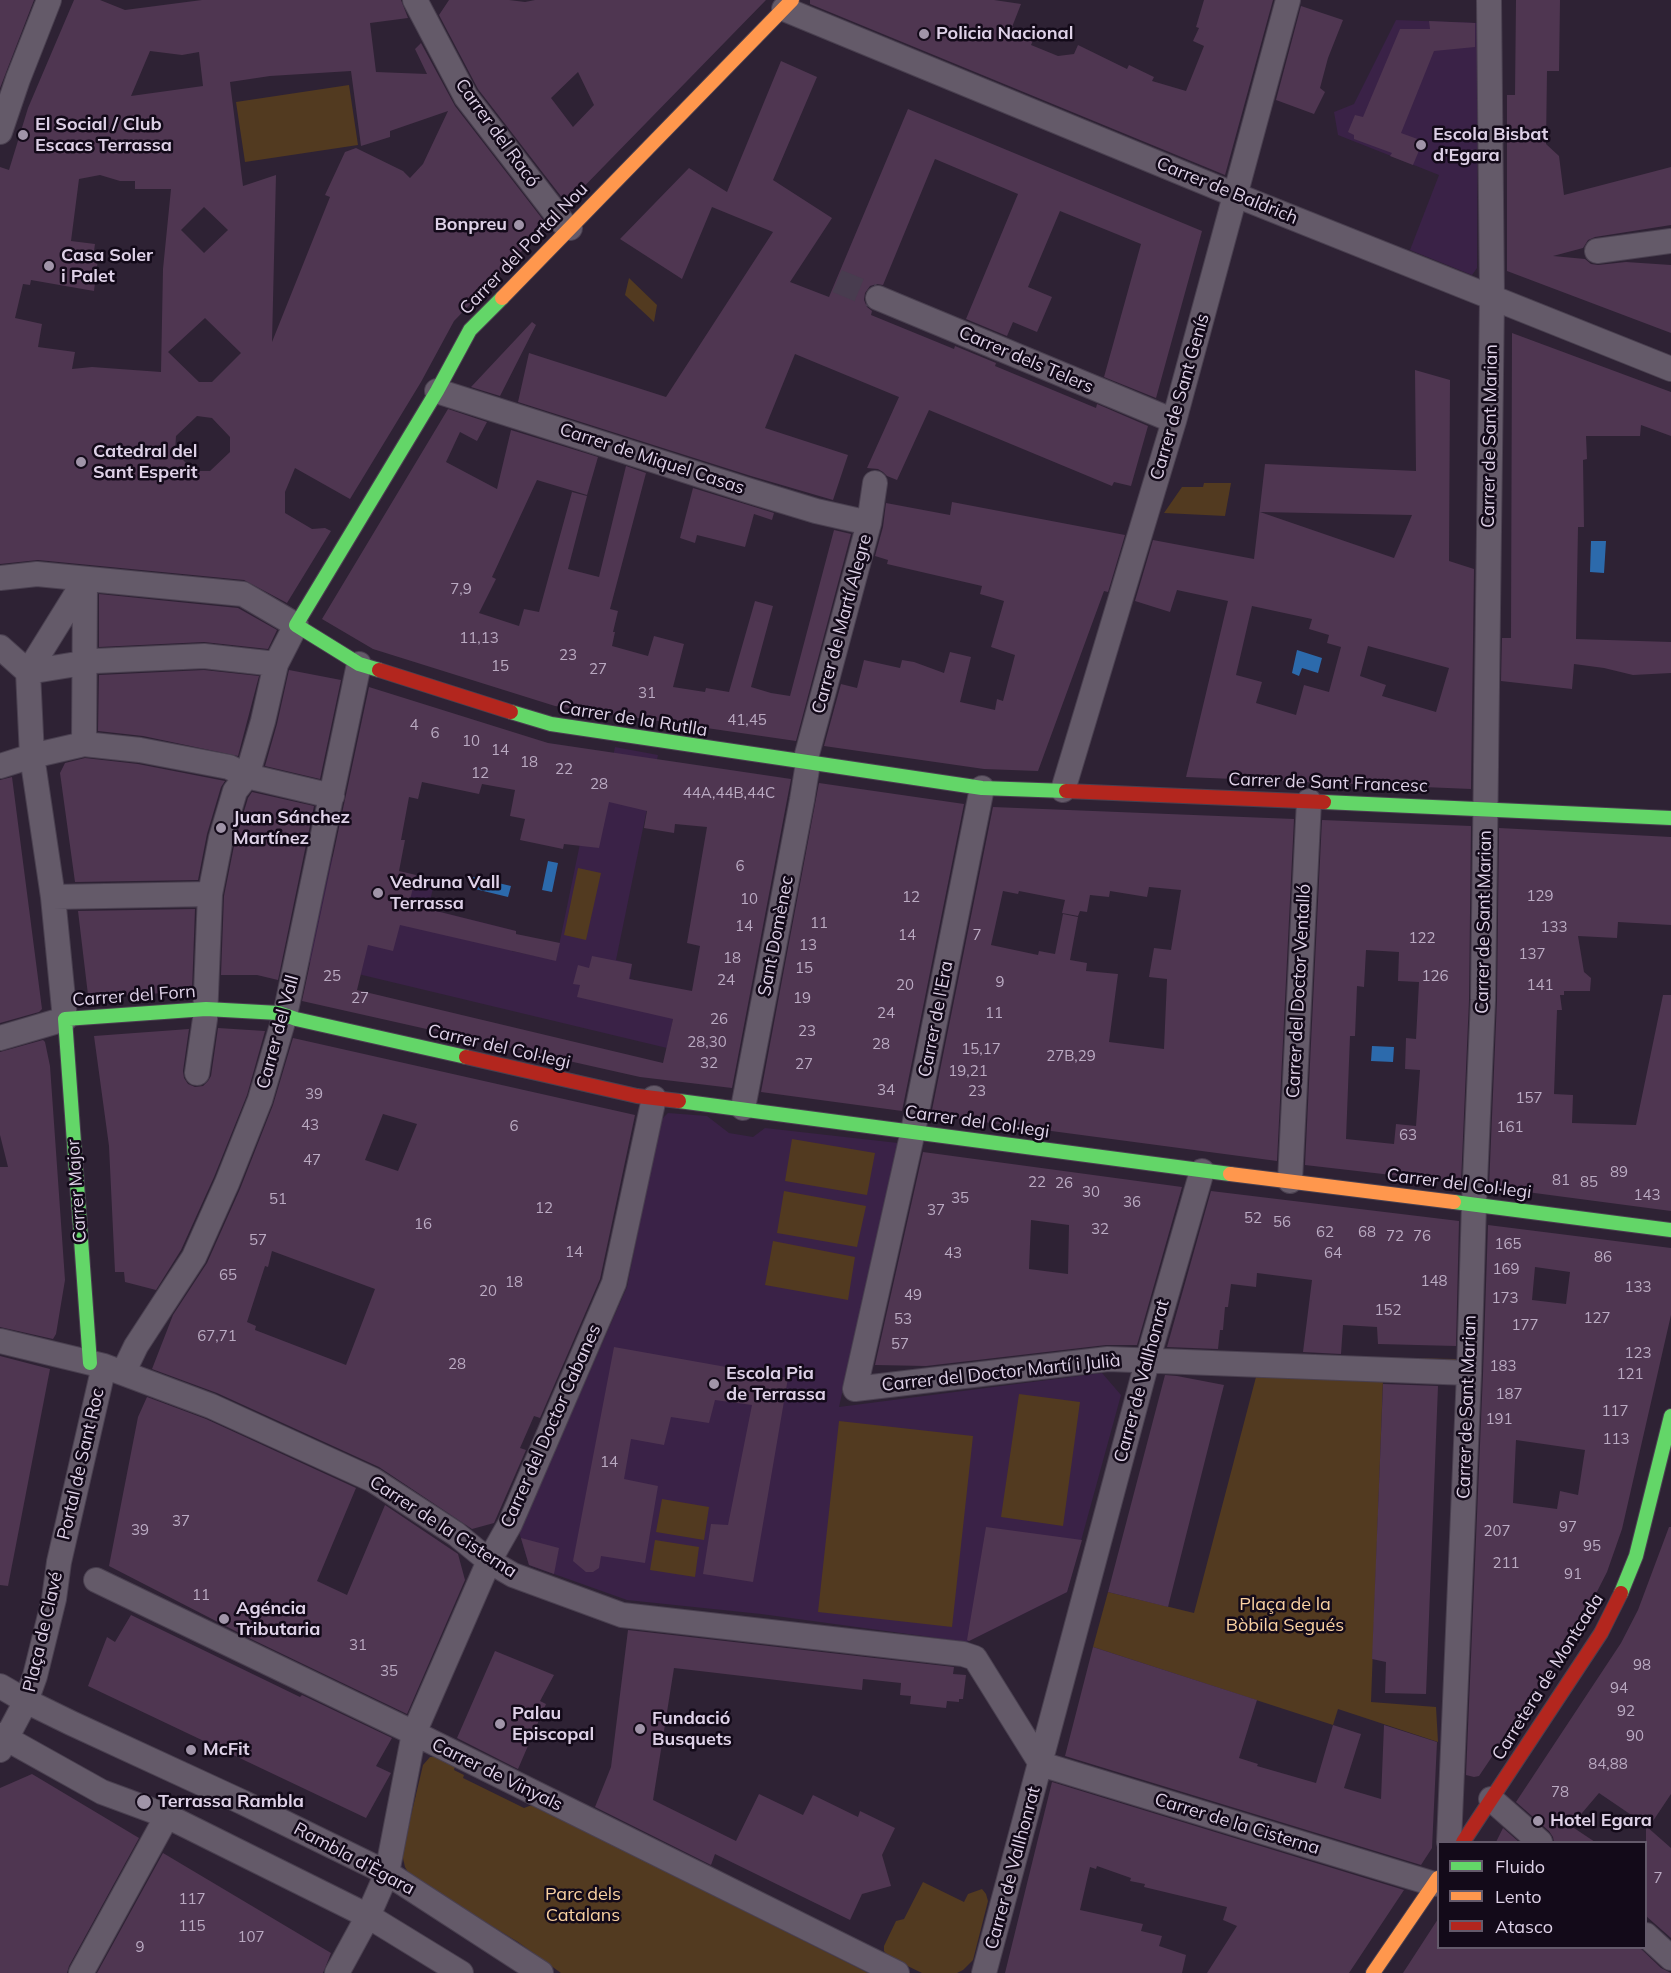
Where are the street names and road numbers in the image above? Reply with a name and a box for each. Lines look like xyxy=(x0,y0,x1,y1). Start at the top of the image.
street label: Carrer del Racó xyxy=(450,75,544,191)
street label: Carrer de Baldrich xyxy=(1153,153,1301,229)
street label: Carrer del Portal Nou xyxy=(455,178,593,320)
street label: Carrer de Sant Genís xyxy=(1146,311,1214,483)
street label: Carrer dels Telers xyxy=(955,322,1097,398)
street label: Carrer de Sant Marian xyxy=(1478,344,1502,528)
street label: Carrer de Miquel Casas xyxy=(557,419,747,499)
street label: Carrer de Martí Alegre xyxy=(808,532,876,716)
street label: Carrer de la Rutlla xyxy=(557,697,709,741)
street label: Carrer de Sant Francesc xyxy=(1228,769,1428,797)
street label: Carrer de Sant Marian xyxy=(1472,830,1496,1014)
street label: Sant Domènec xyxy=(754,874,798,998)
street label: Carrer del Doctor Ventalló xyxy=(1283,883,1315,1099)
street label: Carrer de l'Era xyxy=(914,959,958,1079)
street label: Carrer del Vall xyxy=(252,973,304,1091)
street label: Carrer del Forn xyxy=(72,981,196,1011)
street label: Carrer del Col·legi xyxy=(425,1020,573,1074)
street label: Carrer del Col·legi xyxy=(903,1101,1051,1143)
street label: Carrer Major xyxy=(63,1138,91,1244)
street label: Carrer del Col·legi xyxy=(1385,1164,1533,1204)
street label: Carrer de Vallhonrat xyxy=(1110,1297,1174,1465)
street label: Carrer de Sant Marian xyxy=(1453,1315,1481,1499)
street label: Carrer del Doctor Cabanes xyxy=(496,1321,606,1531)
street label: Carrer del Doctor Martí i Julià xyxy=(881,1350,1121,1396)
street label: Portal de Sant Roc xyxy=(53,1386,109,1542)
street label: Carrer de la Cisterna xyxy=(365,1471,521,1583)
street label: Plaça de Clavé xyxy=(19,1570,67,1694)
street label: Carretera de Montcada xyxy=(1488,1590,1608,1764)
street label: Carrer de Vinyals xyxy=(428,1734,566,1816)
street label: Carrer de Vallhonrat xyxy=(981,1784,1045,1952)
street label: Carrer de la Cisterna xyxy=(1152,1789,1322,1859)
street label: Rambla d'Ègara xyxy=(290,1818,418,1900)

